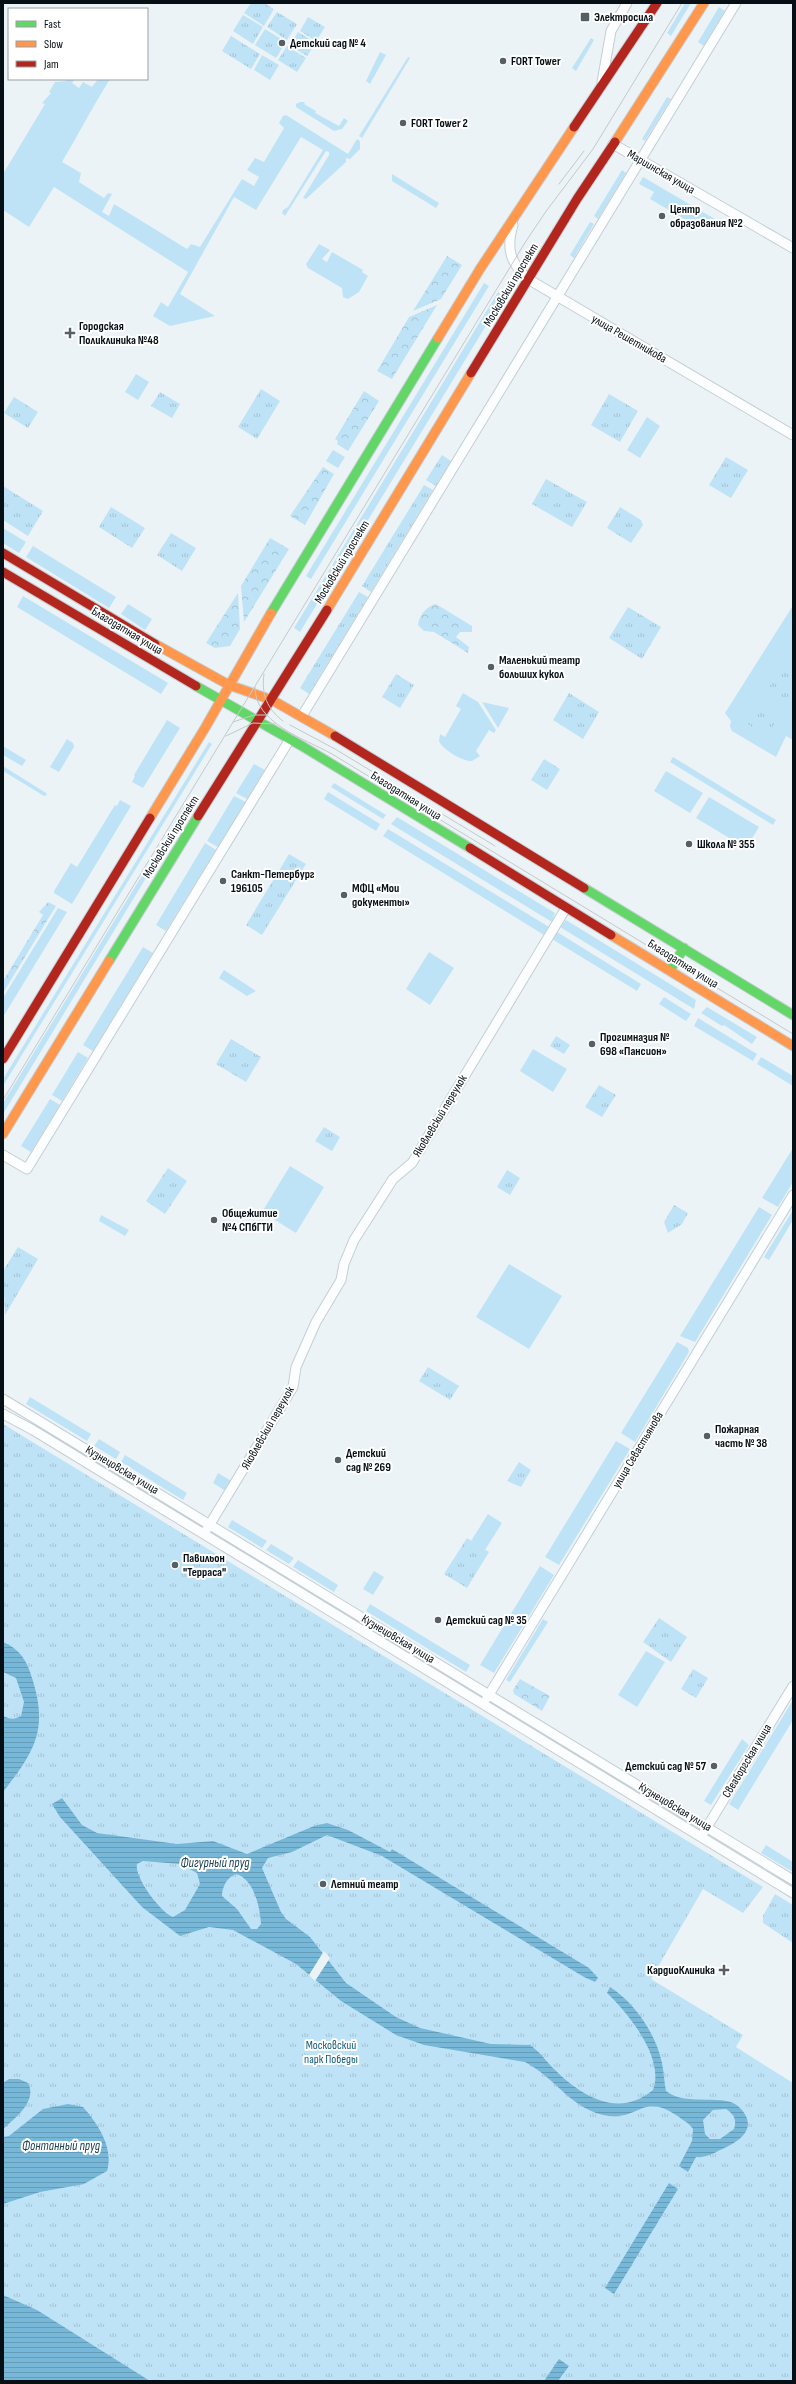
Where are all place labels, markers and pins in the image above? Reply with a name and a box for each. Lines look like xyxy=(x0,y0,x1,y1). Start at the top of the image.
place label: Электросила xyxy=(594,10,653,25)
marker: Электросила xyxy=(579,11,591,23)
place label: Детский сад № 4 xyxy=(290,36,366,51)
marker: Детский сад № 4 xyxy=(277,38,287,48)
place label: FORT Tower xyxy=(511,54,561,69)
marker: FORT Tower xyxy=(498,56,508,66)
place label: FORT Tower 2 xyxy=(411,116,468,131)
marker: FORT Tower 2 xyxy=(398,118,408,128)
place label: Центр образования №2 xyxy=(670,202,743,231)
marker: Центр образования №2 xyxy=(657,211,667,221)
place label: Городская Поликлиника №48 xyxy=(79,319,159,348)
marker: Городская Поликлиника №48 xyxy=(64,327,76,339)
place label: Маленький театр больших кукол xyxy=(499,653,580,682)
marker: Маленький театр больших кукол xyxy=(486,662,496,672)
place label: Школа № 355 xyxy=(697,837,755,852)
marker: Школа № 355 xyxy=(684,839,694,849)
place label: Санкт-Петербург 196105 xyxy=(231,867,315,896)
marker: Санкт-Петербург 196105 xyxy=(218,876,228,886)
place label: МФЦ «Мои документы» xyxy=(352,881,410,910)
marker: МФЦ «Мои документы» xyxy=(339,890,349,900)
place label: Прогимназия № 698 «Пансион» xyxy=(600,1030,670,1059)
marker: Прогимназия № 698 «Пансион» xyxy=(587,1039,597,1049)
place label: Общежитие №4 СПбГТИ xyxy=(222,1206,278,1235)
marker: Общежитие №4 СПбГТИ xyxy=(209,1215,219,1225)
place label: Пожарная часть № 38 xyxy=(715,1422,768,1451)
marker: Пожарная часть № 38 xyxy=(702,1431,712,1441)
place label: Детский сад № 269 xyxy=(346,1446,391,1475)
marker: Детский сад № 269 xyxy=(333,1455,343,1465)
place label: Павильон "Терраса" xyxy=(183,1551,226,1580)
marker: Павильон "Терраса" xyxy=(170,1560,180,1570)
place label: Детский сад № 35 xyxy=(446,1613,527,1628)
marker: Детский сад № 35 xyxy=(433,1615,443,1625)
place label: Детский сад № 57 xyxy=(625,1759,707,1774)
marker: Детский сад № 57 xyxy=(709,1761,719,1771)
place label: Летний театр xyxy=(330,1877,399,1892)
marker: Летний театр xyxy=(318,1879,328,1889)
place label: КардиоКлиника xyxy=(647,1963,715,1978)
marker: КардиоКлиника xyxy=(718,1964,730,1976)

